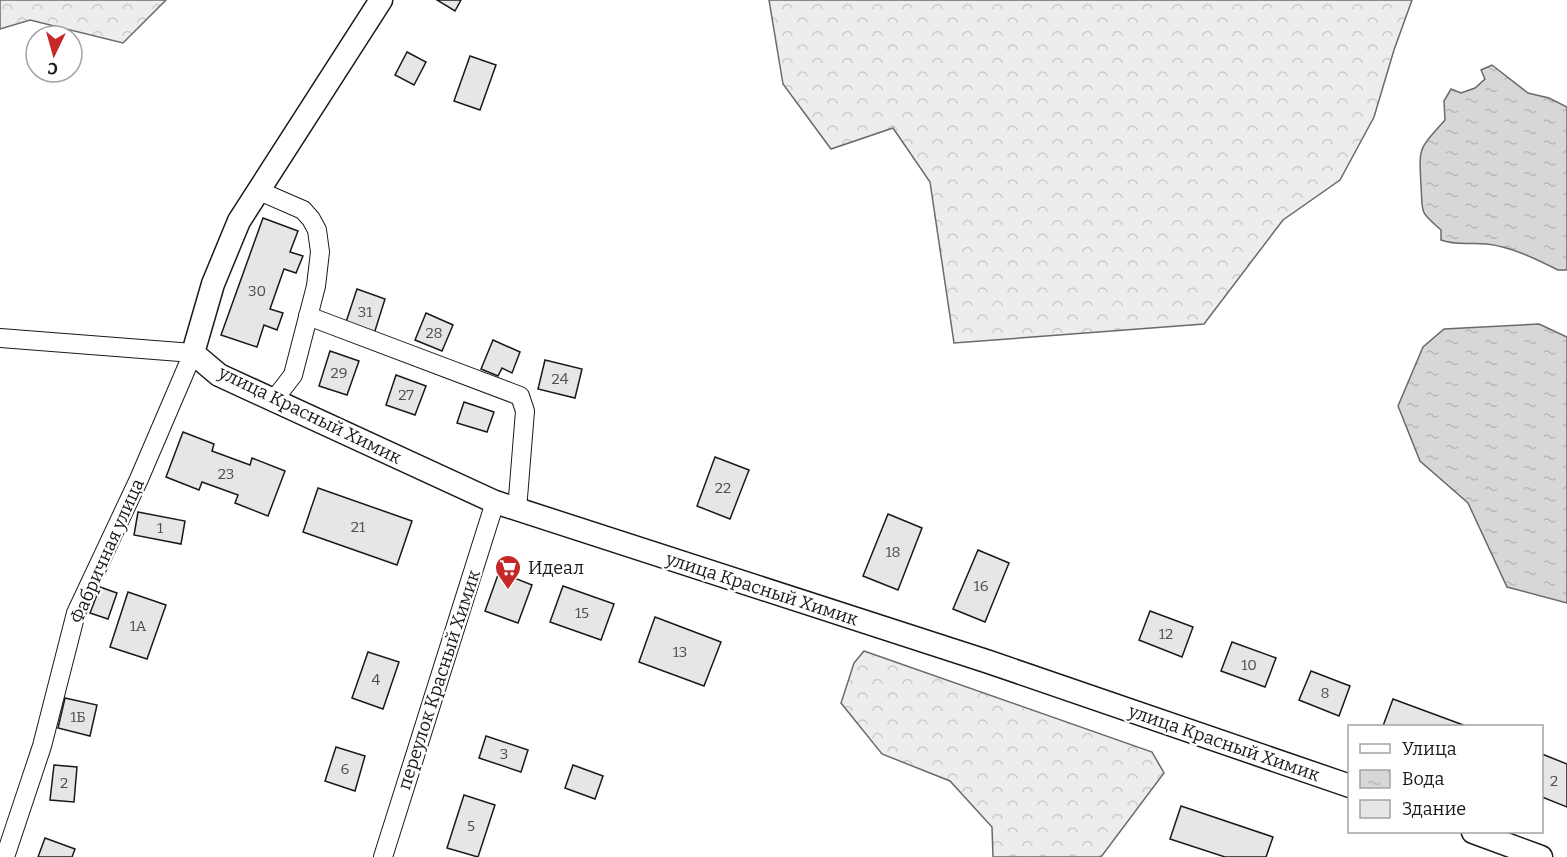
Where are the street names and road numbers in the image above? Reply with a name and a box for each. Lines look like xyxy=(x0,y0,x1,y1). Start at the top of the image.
street label: улица Красный Химик xyxy=(214,361,405,469)
street label: Фабричная улица xyxy=(65,475,149,627)
street label: улица Красный Химик xyxy=(662,547,861,631)
street label: переулок Красный Химик xyxy=(393,567,485,793)
street label: улица Красный Химик xyxy=(1125,700,1323,786)

